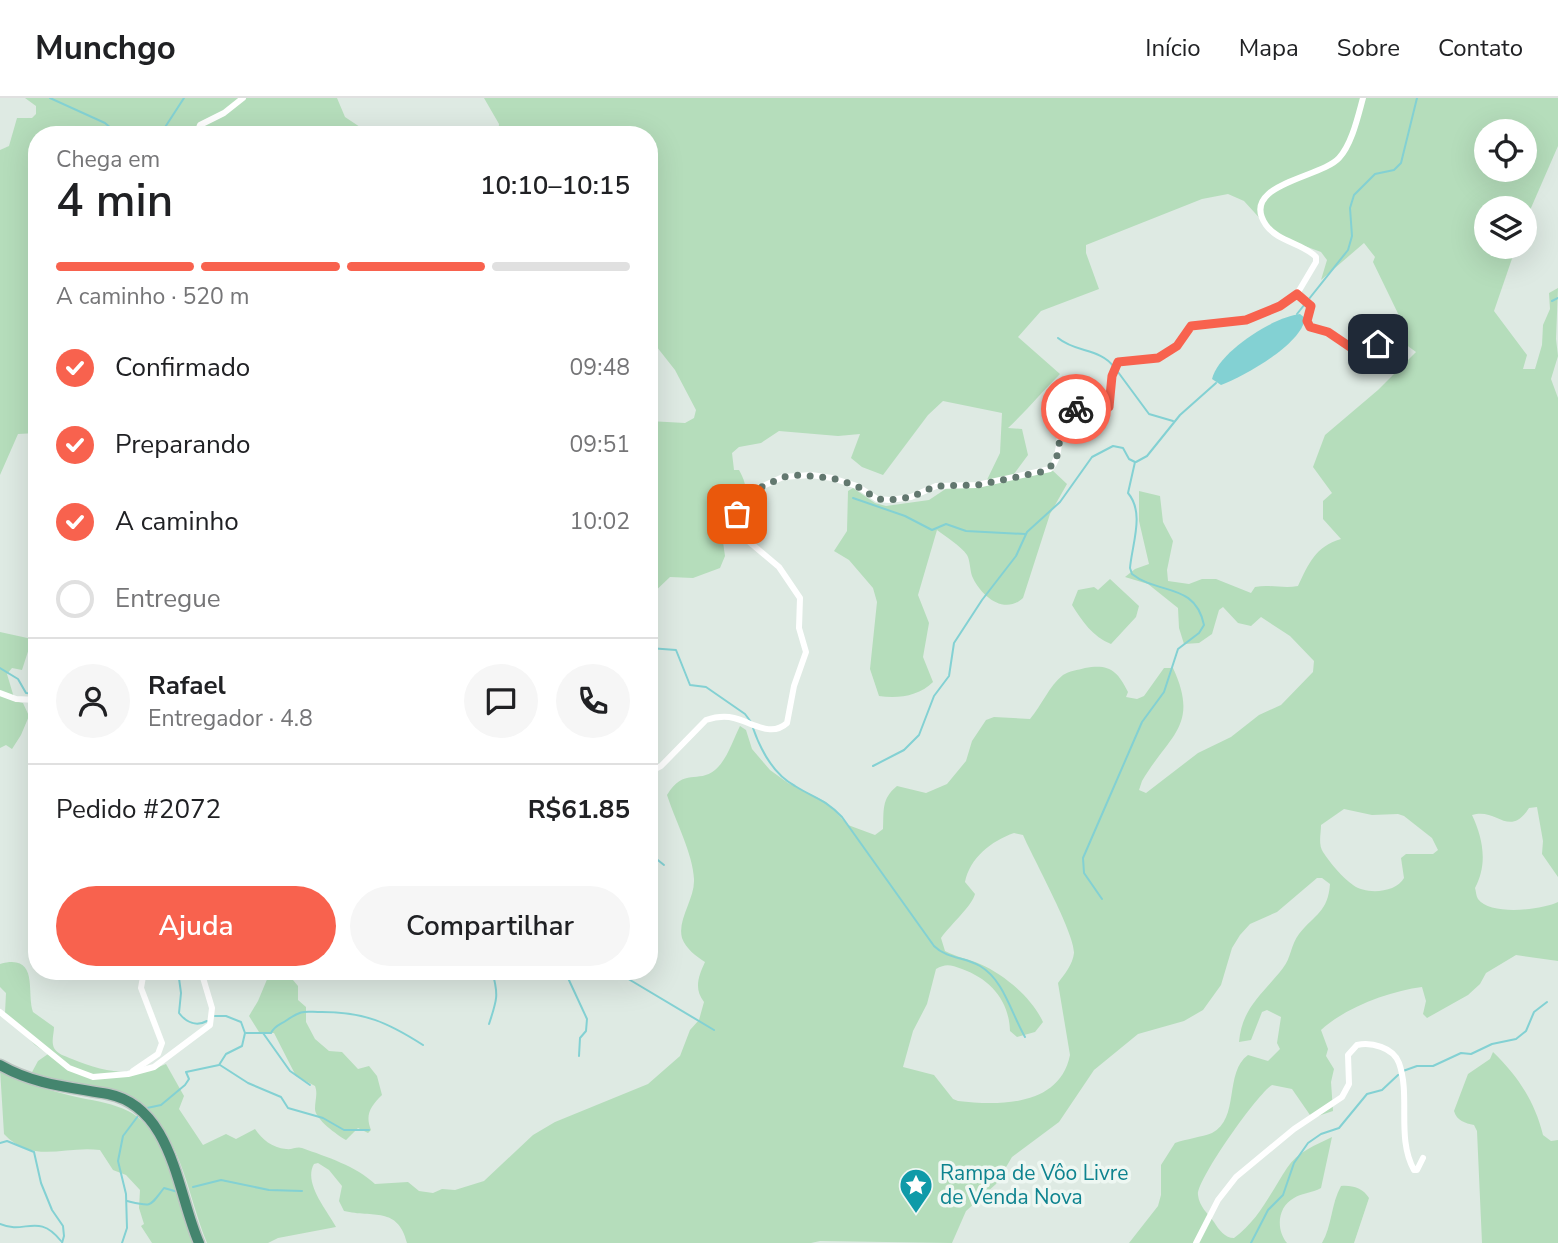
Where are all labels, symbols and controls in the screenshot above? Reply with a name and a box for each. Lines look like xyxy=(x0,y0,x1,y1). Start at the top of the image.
text: Munchgo xyxy=(35,26,176,71)
text: Início xyxy=(1145,32,1201,64)
text: Mapa xyxy=(1239,32,1299,64)
text: Sobre xyxy=(1337,32,1400,64)
text: Contato xyxy=(1438,32,1523,64)
map controls xyxy=(1474,119,1537,259)
button: locate xyxy=(1474,119,1537,182)
text: Chega em xyxy=(56,144,160,175)
text: 10:10–10:15 xyxy=(480,168,630,203)
text: 4 min xyxy=(56,169,173,232)
button: layers xyxy=(1474,196,1537,259)
text: A caminho · 520 m xyxy=(56,281,249,312)
pin xyxy=(1348,314,1408,374)
icon: home xyxy=(1359,325,1397,363)
icon: check xyxy=(56,349,94,387)
text: Confirmado xyxy=(115,350,250,385)
text: 09:48 xyxy=(570,352,630,383)
courier xyxy=(1041,374,1111,444)
icon: bike xyxy=(1057,390,1095,428)
icon: check xyxy=(56,426,94,464)
text: Preparando xyxy=(115,427,250,462)
text: 09:51 xyxy=(570,429,630,460)
pin xyxy=(707,484,767,544)
icon: bag xyxy=(718,495,756,533)
icon: check xyxy=(56,503,94,541)
text: A caminho xyxy=(115,504,239,539)
text: 10:02 xyxy=(570,506,630,537)
text: Entregue xyxy=(115,581,221,616)
button: person xyxy=(56,664,130,738)
button: chat xyxy=(464,664,538,738)
button: phone xyxy=(556,664,630,738)
text: Rafael xyxy=(148,668,226,703)
text: Entregador · 4.8 xyxy=(148,703,313,734)
text: Pedido #2072 xyxy=(56,792,221,827)
text: R$61.85 xyxy=(528,792,630,827)
button: Ajuda xyxy=(56,886,336,966)
button: Compartilhar xyxy=(350,886,630,966)
place label: Rampa de Vôo Livre de Venda Nova xyxy=(940,1159,1128,1211)
place icon: Rampa de Vôo Livre de Venda Nova xyxy=(897,1166,935,1215)

